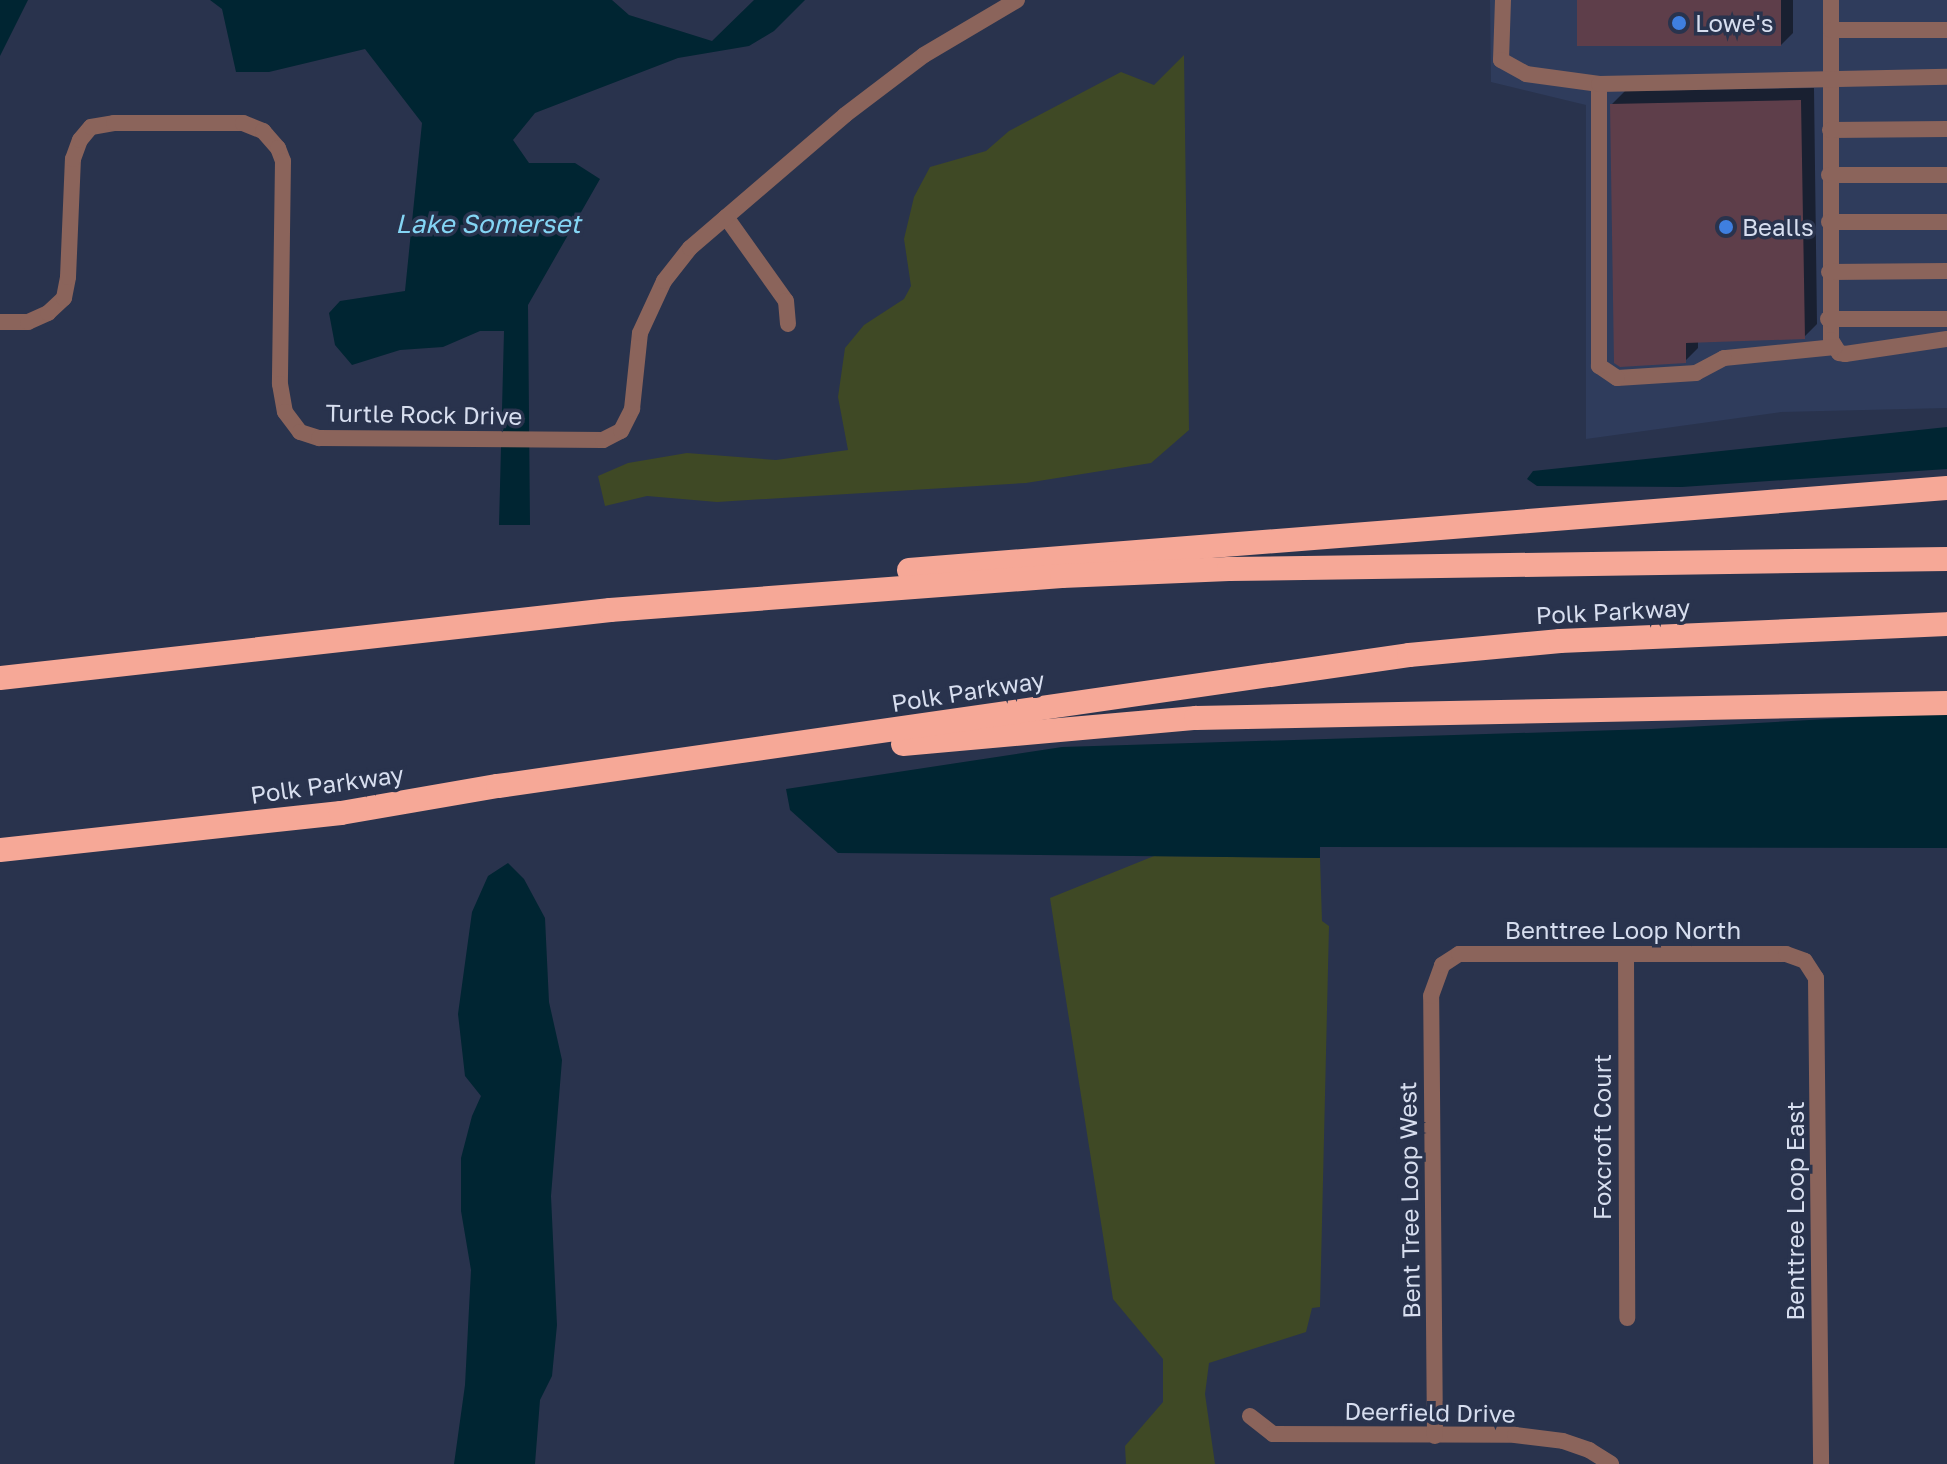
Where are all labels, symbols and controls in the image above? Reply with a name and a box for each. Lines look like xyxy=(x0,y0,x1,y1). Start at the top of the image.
place label: Lowe's xyxy=(1695,9,1773,37)
marker: Lowe's xyxy=(1670,14,1688,32)
water label: Lake Somerset xyxy=(395,208,581,240)
place label: Bealls xyxy=(1742,213,1814,241)
marker: Bealls xyxy=(1717,218,1735,236)
street label: Turtle Rock Drive xyxy=(325,398,523,430)
street label: Polk Parkway xyxy=(1535,593,1691,629)
street label: Polk Parkway xyxy=(889,665,1047,717)
street label: Polk Parkway xyxy=(248,759,406,809)
street label: Benttree Loop North xyxy=(1505,916,1741,944)
street label: Foxcroft Court xyxy=(1588,1054,1616,1220)
street label: Bent Tree Loop West xyxy=(1393,1081,1425,1319)
street label: Benttree Loop East xyxy=(1781,1101,1809,1321)
street label: Deerfield Drive xyxy=(1344,1396,1516,1428)

